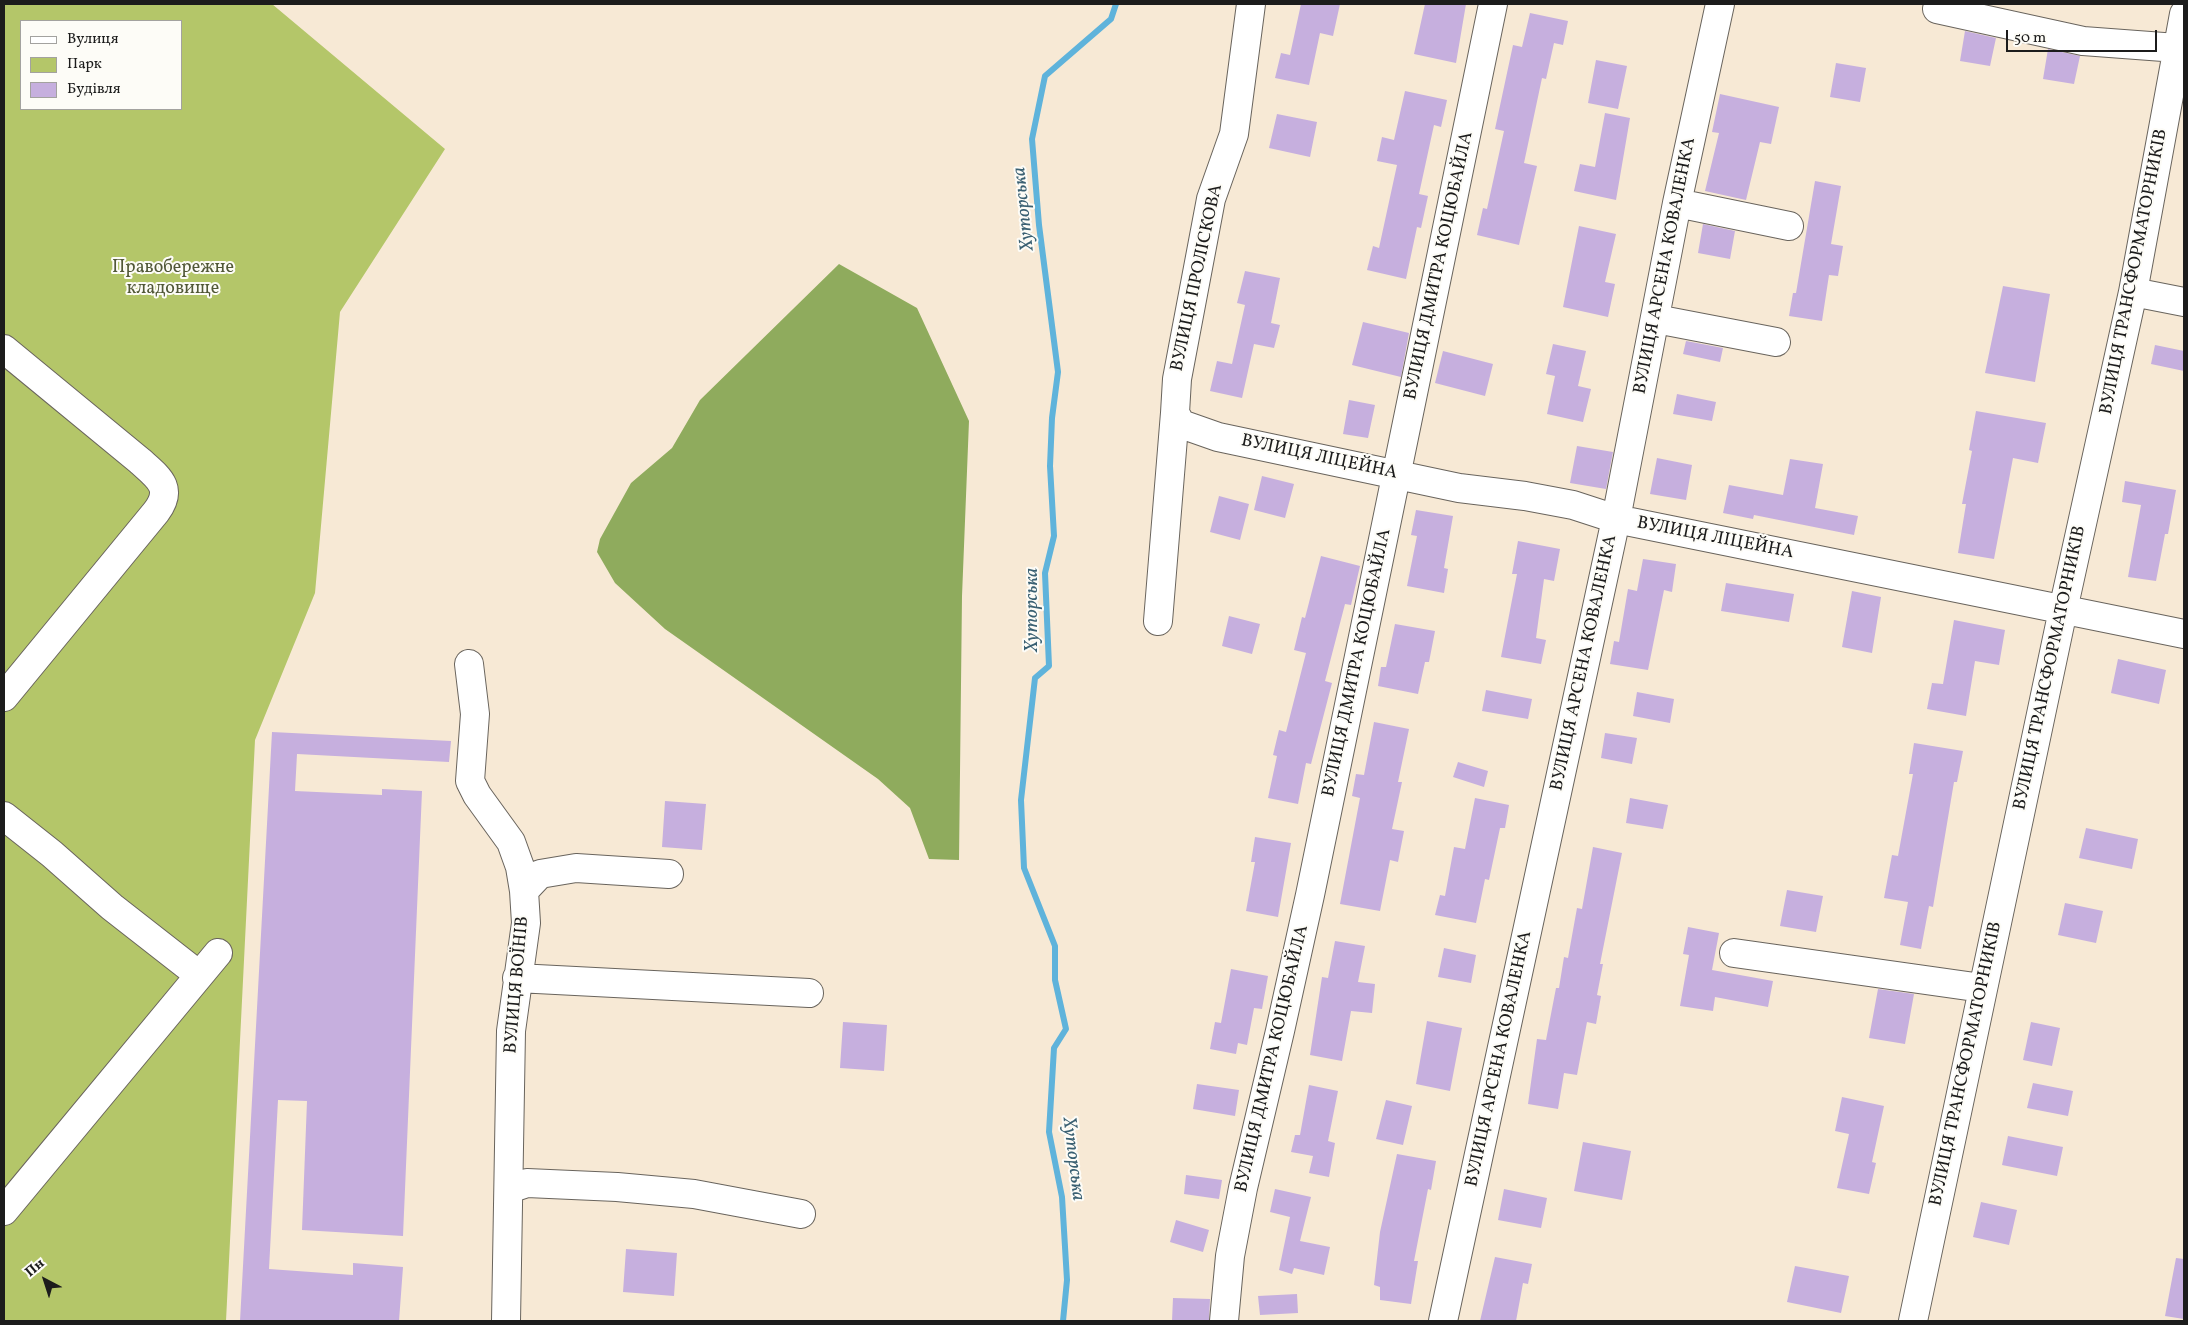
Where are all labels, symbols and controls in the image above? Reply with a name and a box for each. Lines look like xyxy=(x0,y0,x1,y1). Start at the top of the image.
legend xyxy=(20,20,182,110)
scale bar xyxy=(2008,20,2159,52)
text: 50 m xyxy=(2014,28,2046,49)
text: Вулиця xyxy=(67,29,118,50)
text: Парк xyxy=(67,54,102,75)
text: Будівля xyxy=(67,79,121,100)
street label: ВУЛИЦЯ ТРАНСФОРМАТОРНИКІВ xyxy=(2097,127,2173,417)
street label: ВУЛИЦЯ ДМИТРА КОЦЮБАЙЛА xyxy=(1401,130,1479,402)
street label: ВУЛИЦЯ АРСЕНА КОВАЛЕНКА xyxy=(1630,136,1702,396)
water label: Хуторська xyxy=(1009,166,1041,252)
street label: ВУЛИЦЯ ПРОЛІСКОВА xyxy=(1168,182,1228,374)
park label: Правобережне кладовище xyxy=(112,258,234,300)
street label: ВУЛИЦЯ ЛІЦЕЙНА xyxy=(1239,431,1399,485)
street label: ВУЛИЦЯ ЛІЦЕЙНА xyxy=(1635,513,1795,565)
street label: ВУЛИЦЯ ТРАНСФОРМАТОРНИКІВ xyxy=(2010,524,2092,812)
street label: ВУЛИЦЯ ДМИТРА КОЦЮБАЙЛА xyxy=(1319,527,1397,799)
street label: ВУЛИЦЯ АРСЕНА КОВАЛЕНКА xyxy=(1547,533,1623,793)
water label: Хуторська xyxy=(1023,568,1045,652)
street label: ВУЛИЦЯ ВОЇНІВ xyxy=(501,915,535,1055)
street label: ВУЛИЦЯ ТРАНСФОРМАТОРНИКІВ xyxy=(1926,920,2008,1208)
street label: ВУЛИЦЯ ДМИТРА КОЦЮБАЙЛА xyxy=(1232,923,1314,1195)
street label: ВУЛИЦЯ АРСЕНА КОВАЛЕНКА xyxy=(1462,929,1538,1189)
water label: Хуторська xyxy=(1056,1116,1088,1202)
text: Пн xyxy=(21,1254,49,1282)
north arrow xyxy=(20,1255,70,1305)

